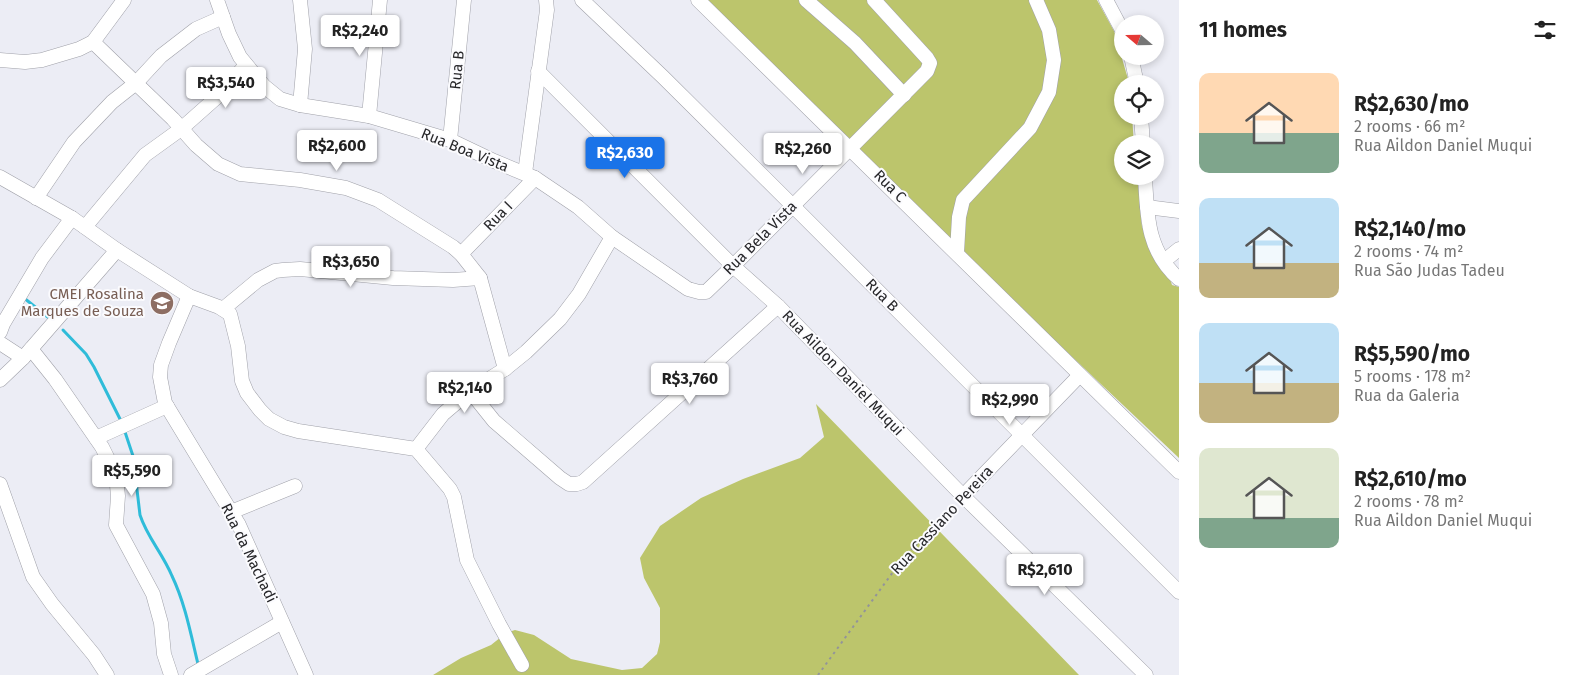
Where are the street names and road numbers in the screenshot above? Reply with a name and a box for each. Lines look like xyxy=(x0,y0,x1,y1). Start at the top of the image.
street label: Rua B xyxy=(446,50,468,90)
street label: Rua Boa Vista xyxy=(419,124,511,176)
street label: Rua C xyxy=(870,166,910,206)
street label: Rua I xyxy=(480,197,516,235)
street label: Rua Bela Vista xyxy=(719,197,801,279)
street label: Rua B xyxy=(862,275,902,315)
street label: Rua Aildon Daniel Muqui xyxy=(778,307,908,439)
street label: Rua Cassiano Pereira xyxy=(887,462,997,578)
street label: Rua da Machadi xyxy=(217,500,281,606)

